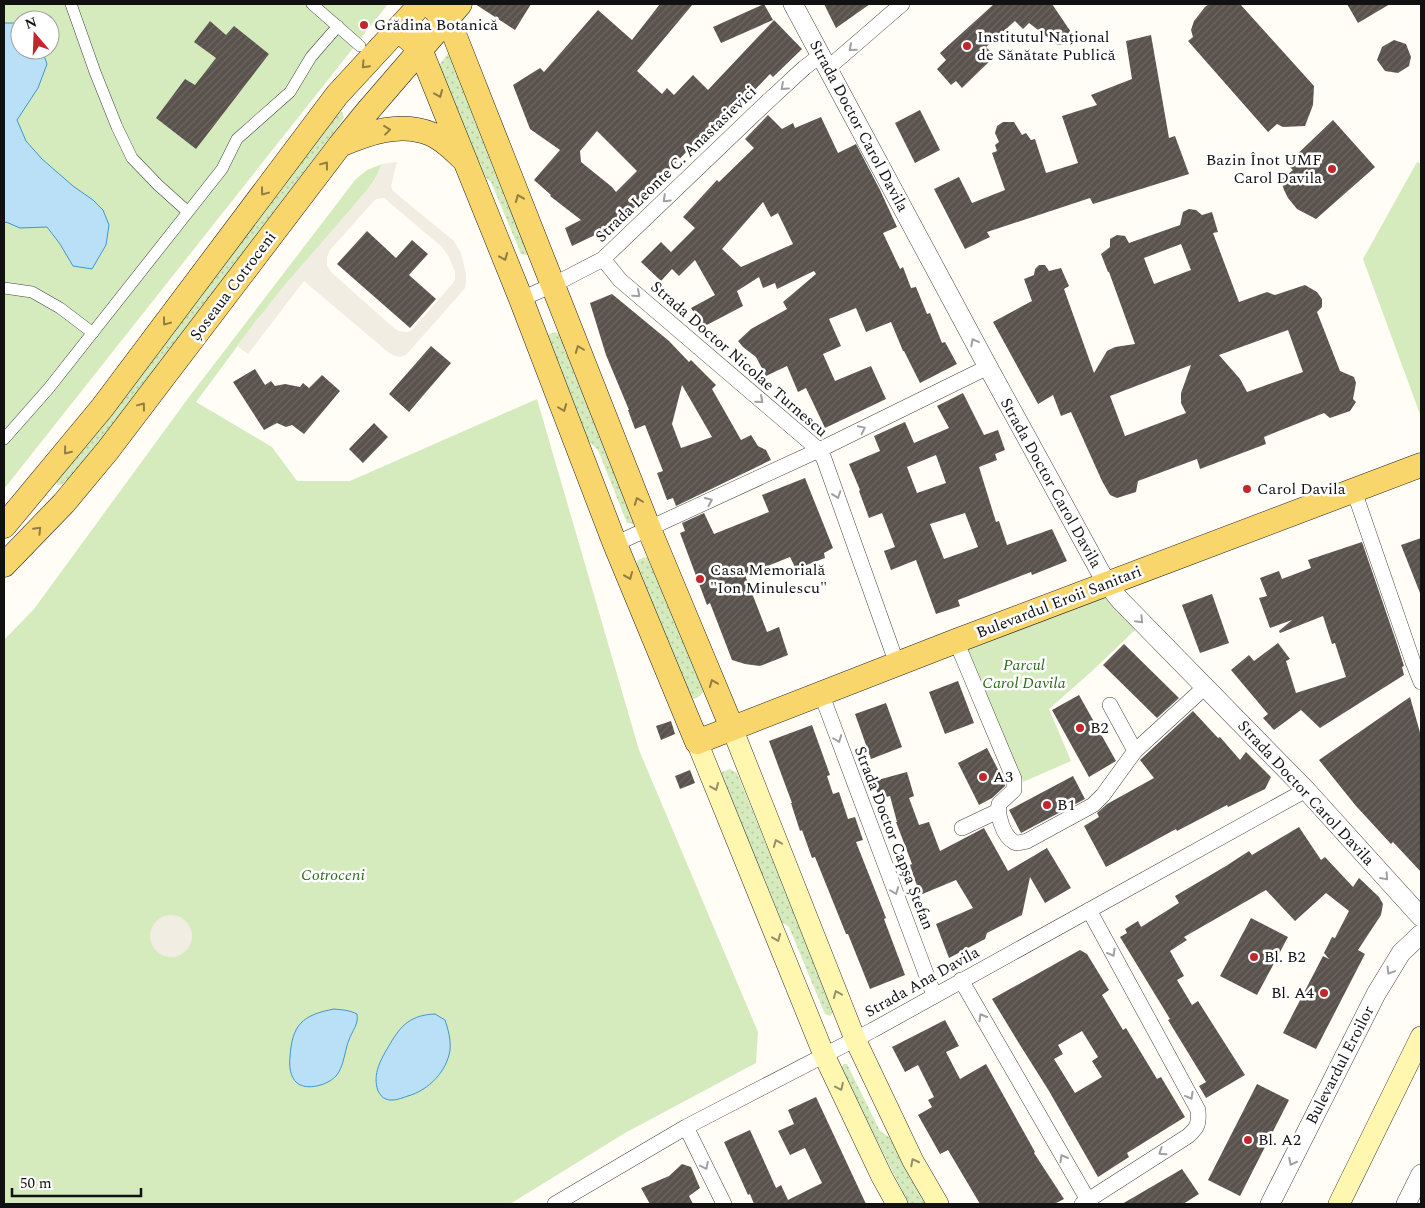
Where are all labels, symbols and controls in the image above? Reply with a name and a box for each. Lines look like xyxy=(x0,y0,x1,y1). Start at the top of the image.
north arrow xyxy=(10,10,60,60)
text: N xyxy=(22,11,40,35)
place label: Grădina Botanică xyxy=(374,13,498,37)
marker: Grădina Botanică xyxy=(358,19,370,31)
place label: Institutul Național de Sănătate Publică xyxy=(977,25,1116,67)
street label: Strada Doctor Carol Davila xyxy=(803,36,915,216)
marker: Institutul Național de Sănătate Publică xyxy=(961,40,973,52)
one-way arrow xyxy=(849,42,858,50)
one-way arrow xyxy=(362,59,371,68)
street label: Strada Leonte C. Anastasievici xyxy=(590,80,762,248)
one-way arrow xyxy=(780,81,789,90)
one-way arrow xyxy=(433,90,443,98)
one-way arrow xyxy=(383,125,391,136)
place label: Bazin Înot UMF Carol Davila xyxy=(1206,148,1322,190)
one-way arrow xyxy=(319,161,328,171)
marker: Bazin Înot UMF Carol Davila xyxy=(1326,163,1338,175)
one-way arrow xyxy=(261,186,269,195)
one-way arrow xyxy=(663,193,672,202)
one-way arrow xyxy=(515,194,525,203)
street label: Șoseaua Cotroceni xyxy=(184,226,282,346)
one-way arrow xyxy=(498,252,508,261)
street label: Strada Doctor Nicolae Turnescu xyxy=(645,275,833,443)
one-way arrow xyxy=(631,288,640,297)
one-way arrow xyxy=(163,316,172,326)
one-way arrow xyxy=(970,338,980,347)
one-way arrow xyxy=(574,345,585,354)
street label: Strada Doctor Carol Davila xyxy=(994,393,1108,573)
one-way arrow xyxy=(755,394,764,403)
one-way arrow xyxy=(136,403,144,412)
one-way arrow xyxy=(557,403,567,412)
one-way arrow xyxy=(857,425,866,435)
one-way arrow xyxy=(63,445,72,454)
place label: Carol Davila xyxy=(1257,477,1346,501)
marker: Carol Davila xyxy=(1241,483,1253,495)
one-way arrow xyxy=(831,491,841,499)
one-way arrow xyxy=(634,497,644,505)
one-way arrow xyxy=(704,497,713,507)
one-way arrow xyxy=(32,527,41,536)
place label: Casa Memorială "Ion Minulescu" xyxy=(710,558,827,600)
street label: Bulevardul Eroii Sanitari xyxy=(973,559,1145,645)
one-way arrow xyxy=(622,571,633,580)
marker: Casa Memorială "Ion Minulescu" xyxy=(694,573,706,585)
one-way arrow xyxy=(1134,614,1143,623)
park label: Parcul Carol Davila xyxy=(982,653,1066,695)
one-way arrow xyxy=(709,679,719,688)
street label: Strada Doctor Carol Davila xyxy=(1232,715,1380,871)
place label: B2 xyxy=(1090,716,1109,740)
marker: B2 xyxy=(1074,722,1086,734)
one-way arrow xyxy=(832,734,842,743)
street label: Strada Doctor Capșa Ștefan xyxy=(848,743,940,933)
place label: A3 xyxy=(993,765,1013,789)
marker: A3 xyxy=(977,771,989,783)
one-way arrow xyxy=(709,782,720,791)
place label: B1 xyxy=(1057,793,1076,817)
marker: B1 xyxy=(1041,799,1053,811)
one-way arrow xyxy=(773,839,783,848)
park label: Cotroceni xyxy=(301,863,365,887)
one-way arrow xyxy=(1379,871,1388,880)
one-way arrow xyxy=(889,886,899,895)
one-way arrow xyxy=(770,933,781,942)
street label: Strada Ana Davila xyxy=(860,940,984,1024)
place label: Bl. B2 xyxy=(1264,945,1306,969)
one-way arrow xyxy=(1106,948,1116,957)
marker: Bl. B2 xyxy=(1248,951,1260,963)
one-way arrow xyxy=(1387,965,1397,974)
place label: Bl. A4 xyxy=(1271,981,1314,1005)
marker: Bl. A4 xyxy=(1318,987,1330,999)
one-way arrow xyxy=(833,990,844,999)
street label: Bulevardul Eroilor xyxy=(1300,1001,1380,1129)
one-way arrow xyxy=(979,1014,989,1023)
one-way arrow xyxy=(834,1082,844,1091)
one-way arrow xyxy=(1184,1090,1194,1099)
place label: Bl. A2 xyxy=(1258,1128,1301,1152)
marker: Bl. A2 xyxy=(1242,1134,1254,1146)
one-way arrow xyxy=(1159,1146,1168,1156)
one-way arrow xyxy=(1060,1154,1070,1163)
one-way arrow xyxy=(1288,1157,1298,1166)
one-way arrow xyxy=(910,1158,920,1167)
one-way arrow xyxy=(699,1161,710,1170)
scale bar xyxy=(12,1166,141,1198)
text: 50 m xyxy=(20,1172,52,1195)

